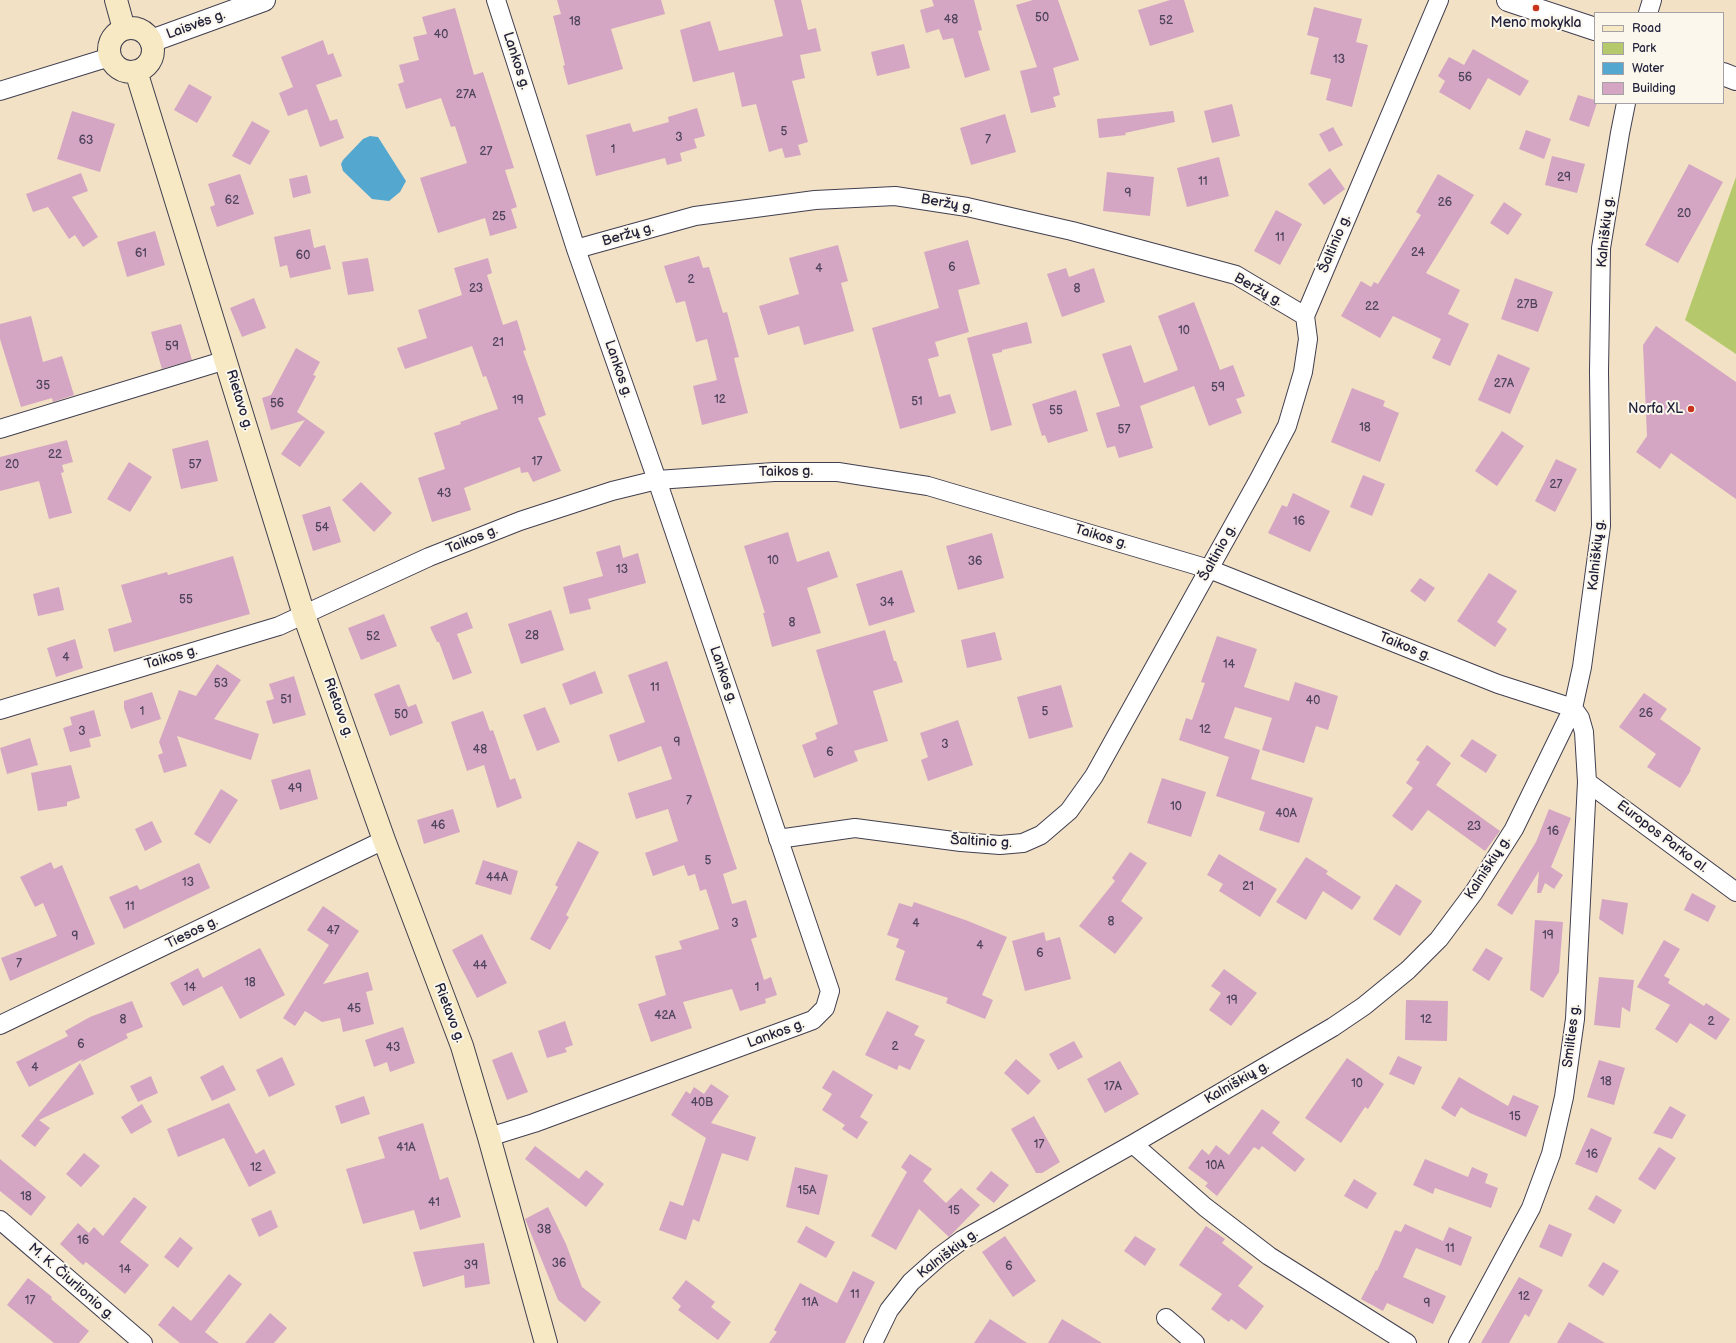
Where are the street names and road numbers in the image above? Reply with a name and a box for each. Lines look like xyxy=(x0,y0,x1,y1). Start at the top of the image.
street label: Laisvės g. xyxy=(164,7,228,43)
street label: Lankos g. xyxy=(499,30,533,92)
street label: Beržų g. xyxy=(919,191,975,217)
street label: Kalniškių g. xyxy=(1594,195,1618,269)
street label: Šaltinio g. xyxy=(1315,212,1355,276)
street label: Beržų g. xyxy=(600,220,656,250)
street label: Beržų g. xyxy=(1231,270,1285,310)
street label: Lankos g. xyxy=(600,338,636,400)
street label: Rietavo g. xyxy=(222,368,256,432)
street label: Taikos g. xyxy=(759,463,813,481)
street label: Kalniškių g. xyxy=(1585,518,1609,592)
street label: Taikos g. xyxy=(1073,521,1129,553)
street label: Taikos g. xyxy=(444,522,500,558)
street label: Šaltinio g. xyxy=(1196,522,1240,584)
street label: Taikos g. xyxy=(1377,629,1433,665)
street label: Taikos g. xyxy=(143,642,199,674)
street label: Lankos g. xyxy=(705,644,741,706)
street label: Rietavo g. xyxy=(319,676,357,740)
street label: Europos Parko al. xyxy=(1613,797,1711,877)
street label: Šaltinio g. xyxy=(950,832,1012,852)
street label: Kalniškių g. xyxy=(1461,833,1515,903)
street label: Tiesos g. xyxy=(163,913,221,953)
street label: Rietavo g. xyxy=(430,981,468,1045)
street label: Smilties g. xyxy=(1560,1003,1584,1069)
street label: Lankos g. xyxy=(745,1016,807,1052)
street label: Kalniškių g. xyxy=(1202,1058,1272,1108)
street label: Kalniškių g. xyxy=(914,1226,982,1282)
street label: M. K. Čiurlionio g. xyxy=(25,1240,117,1324)

